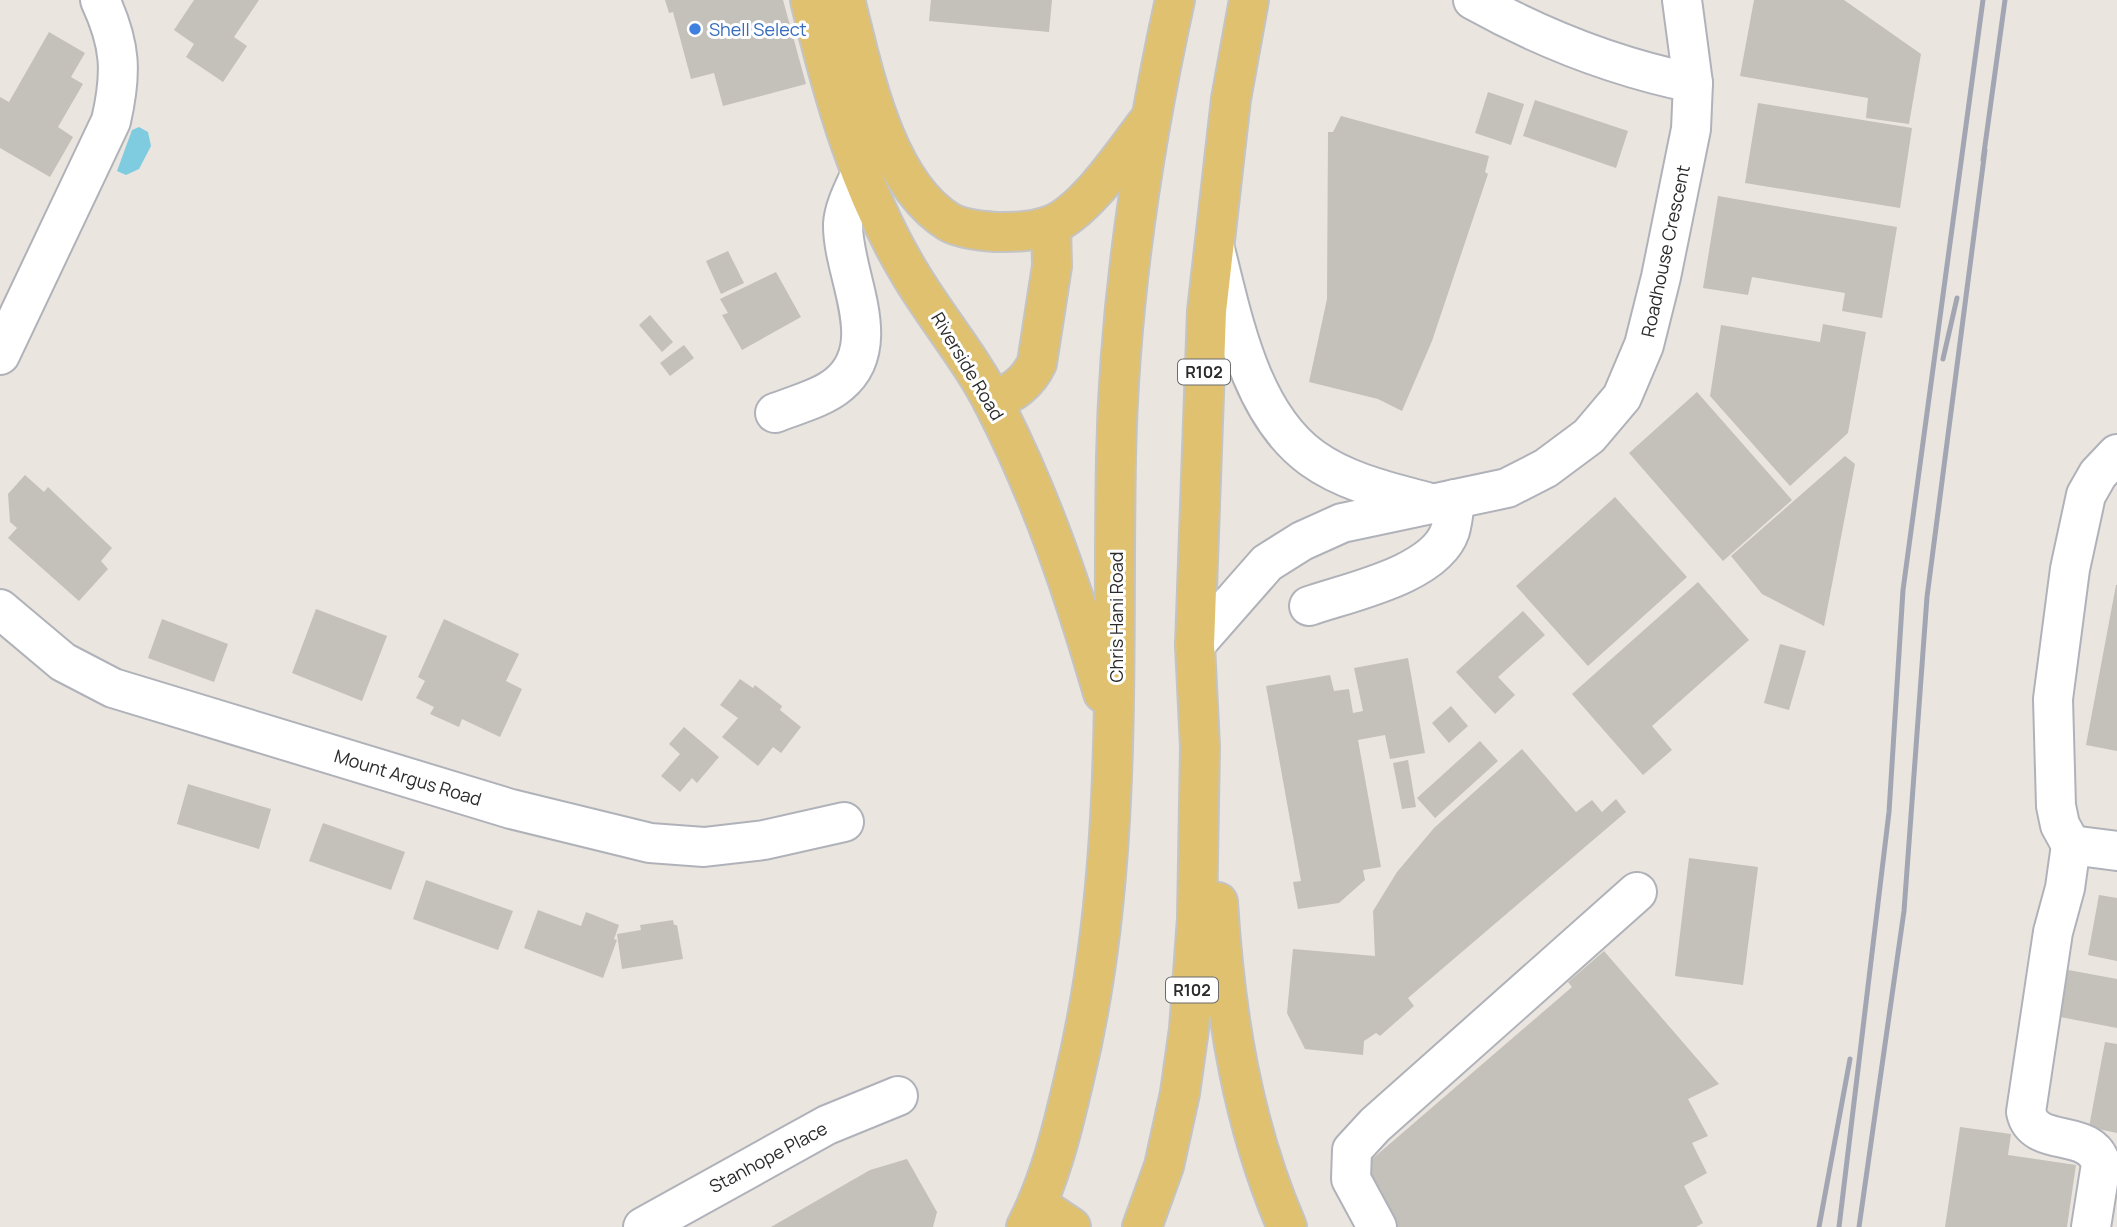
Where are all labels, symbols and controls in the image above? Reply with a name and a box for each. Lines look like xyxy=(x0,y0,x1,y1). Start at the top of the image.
place label: Shell Select xyxy=(709,17,807,41)
marker: Shell Select xyxy=(687,21,703,37)
street label: Roadhouse Crescent xyxy=(1635,163,1695,339)
street label: Riverside Road xyxy=(926,307,1010,425)
road number: R102 xyxy=(1178,360,1230,384)
street label: Chris Hani Road xyxy=(1104,552,1128,682)
street label: Mount Argus Road xyxy=(332,743,484,811)
road number: R102 xyxy=(1166,978,1218,1002)
street label: Stanhope Place xyxy=(705,1116,831,1198)

